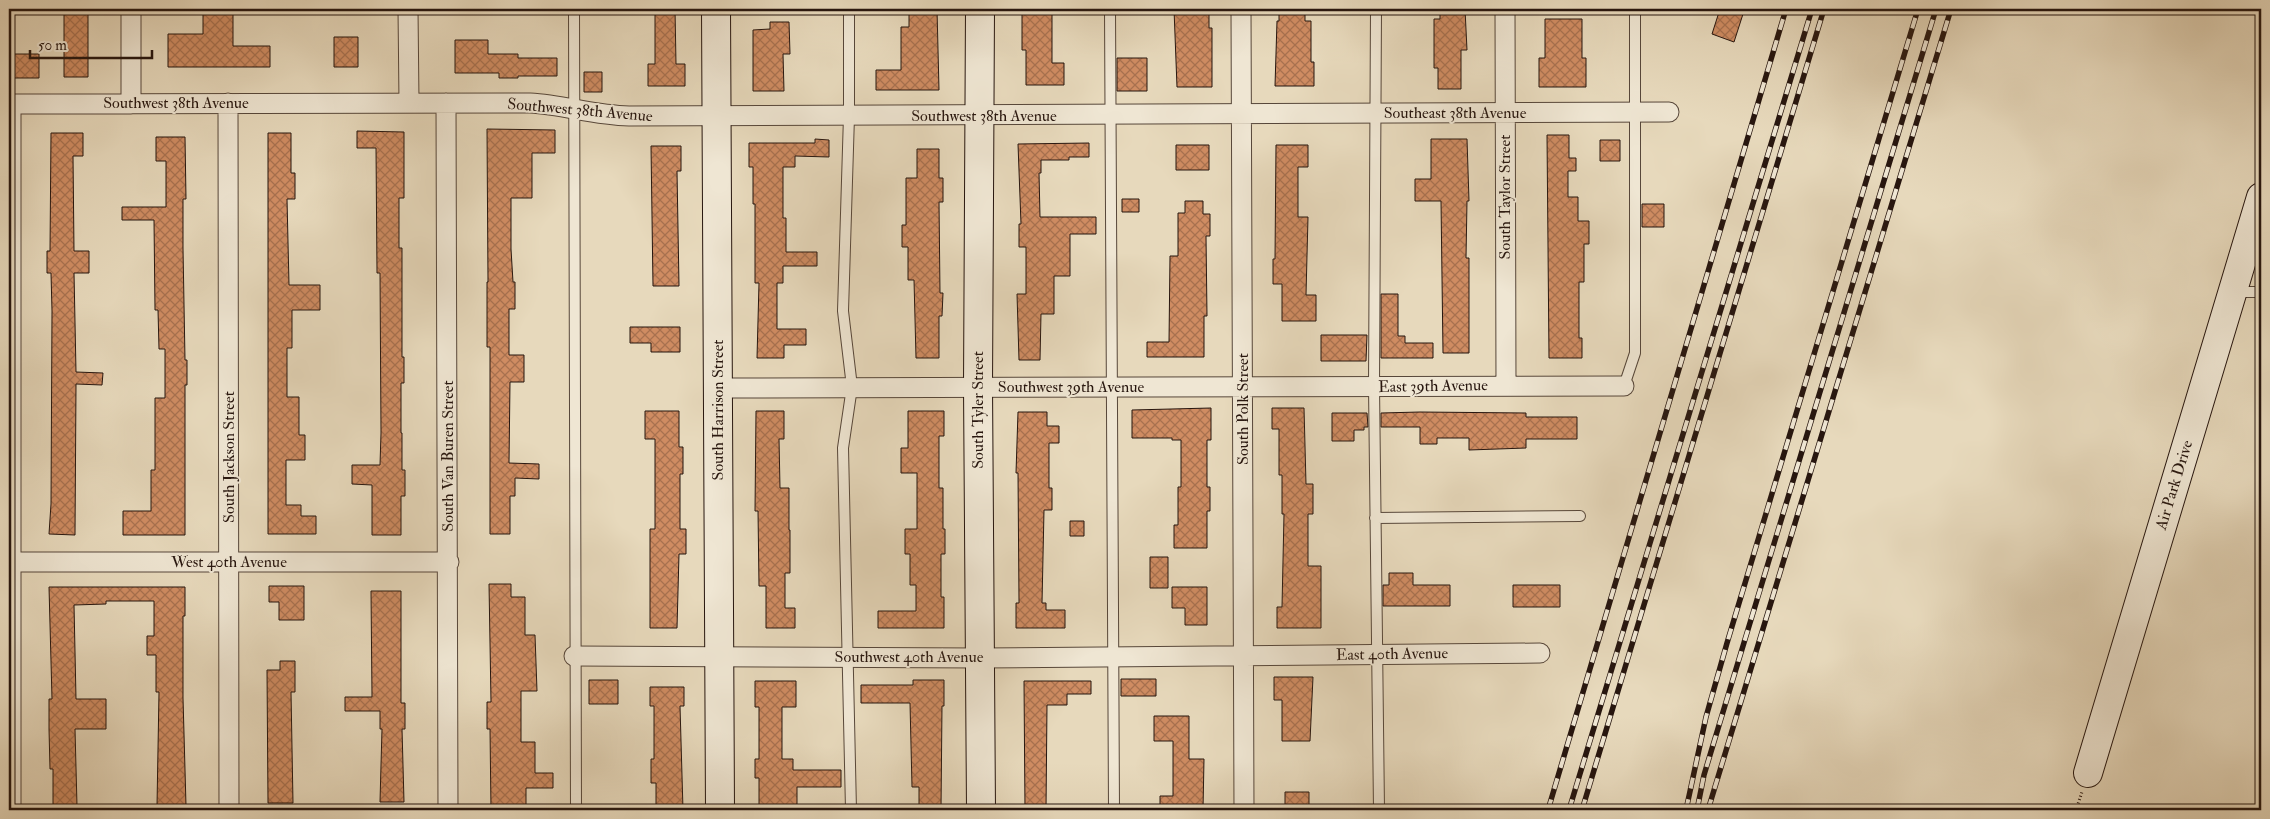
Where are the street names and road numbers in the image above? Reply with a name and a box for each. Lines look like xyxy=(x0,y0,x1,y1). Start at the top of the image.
street label: Southwest 38th Avenue xyxy=(103,93,249,113)
street label: Southwest 38th Avenue xyxy=(507,94,654,126)
street label: Southeast 38th Avenue xyxy=(1384,103,1527,123)
street label: Southwest 38th Avenue xyxy=(911,106,1057,126)
street label: South Taylor Street xyxy=(1495,135,1515,259)
street label: South Harrison Street xyxy=(708,339,728,481)
street label: South Tyler Street xyxy=(968,351,988,469)
street label: South Polk Street xyxy=(1233,353,1253,465)
street label: East 39th Avenue xyxy=(1378,375,1488,397)
street label: Southwest 39th Avenue xyxy=(998,377,1144,397)
street label: South Van Buren Street xyxy=(438,380,458,532)
street label: South Jackson Street xyxy=(219,391,240,523)
street label: Air Park Drive xyxy=(2151,437,2197,533)
street label: West 40th Avenue xyxy=(170,552,287,572)
street label: East 40th Avenue xyxy=(1336,643,1449,665)
street label: Southwest 40th Avenue xyxy=(835,647,984,667)

